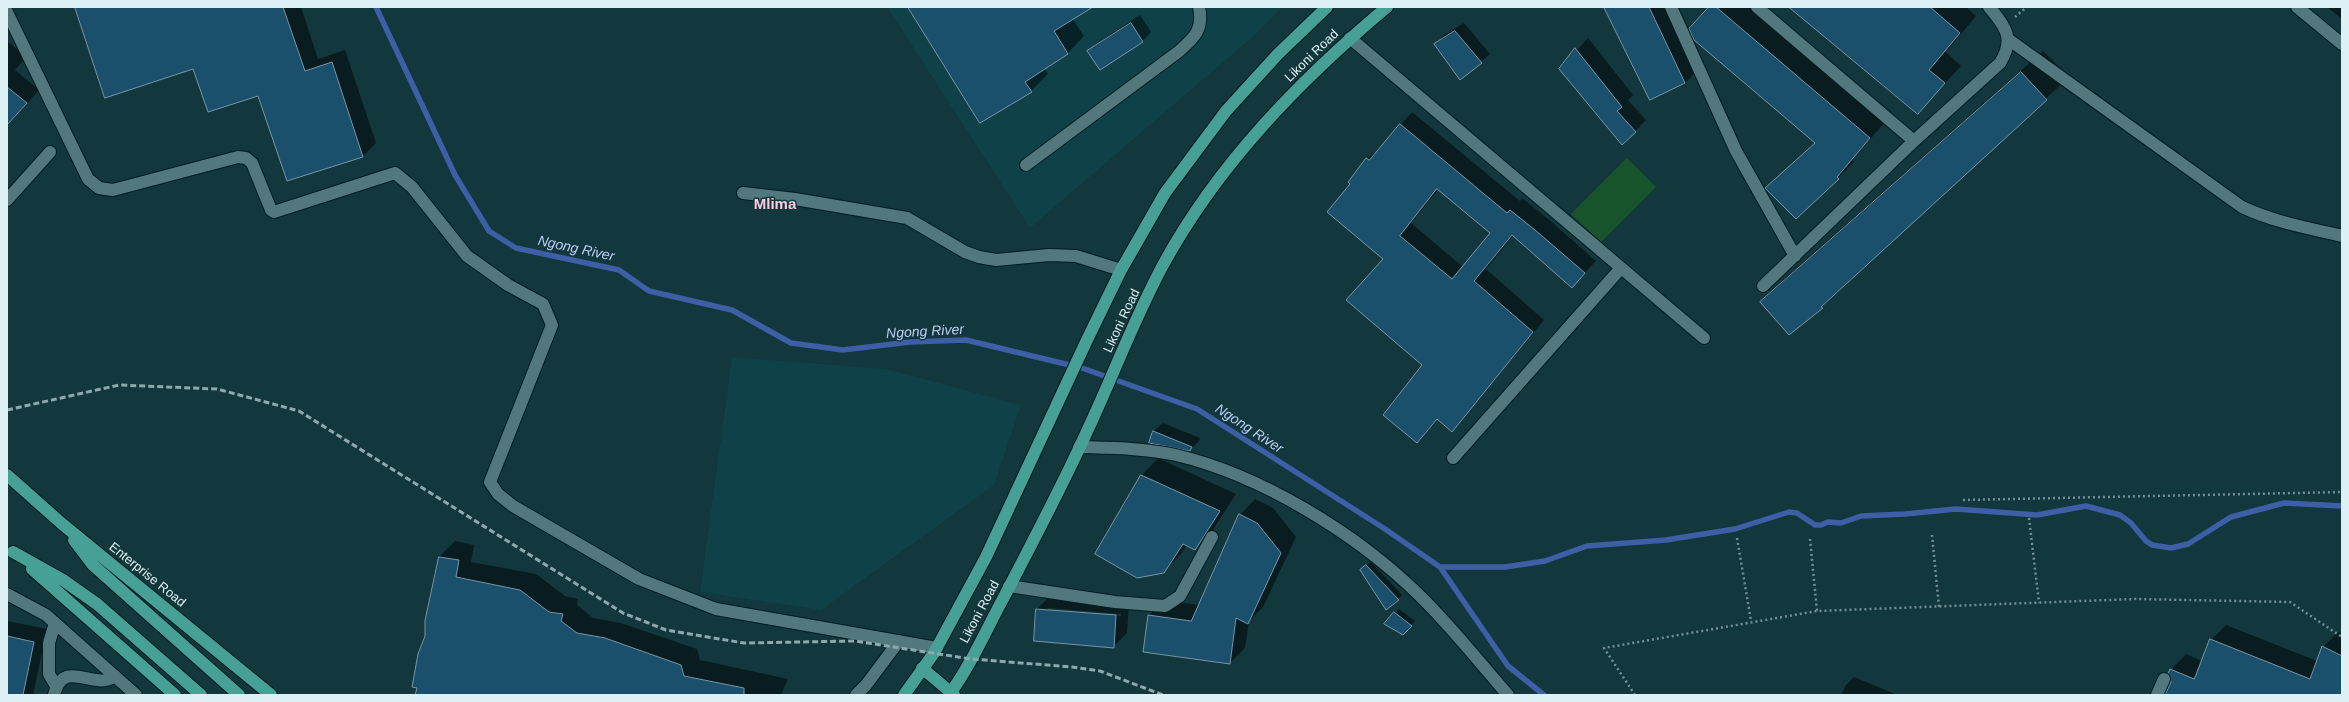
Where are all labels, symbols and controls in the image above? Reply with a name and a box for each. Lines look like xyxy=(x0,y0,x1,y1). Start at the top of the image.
street label: Likoni Road xyxy=(1282,27,1342,85)
district label: Mlima xyxy=(754,196,796,214)
water label: Ngong River xyxy=(536,233,616,265)
street label: Likoni Road xyxy=(1100,287,1144,355)
water label: Ngong River xyxy=(886,322,964,342)
water label: Ngong River xyxy=(1212,401,1286,457)
street label: Enterprise Road xyxy=(106,539,188,611)
street label: Likoni Road xyxy=(957,578,1003,646)

